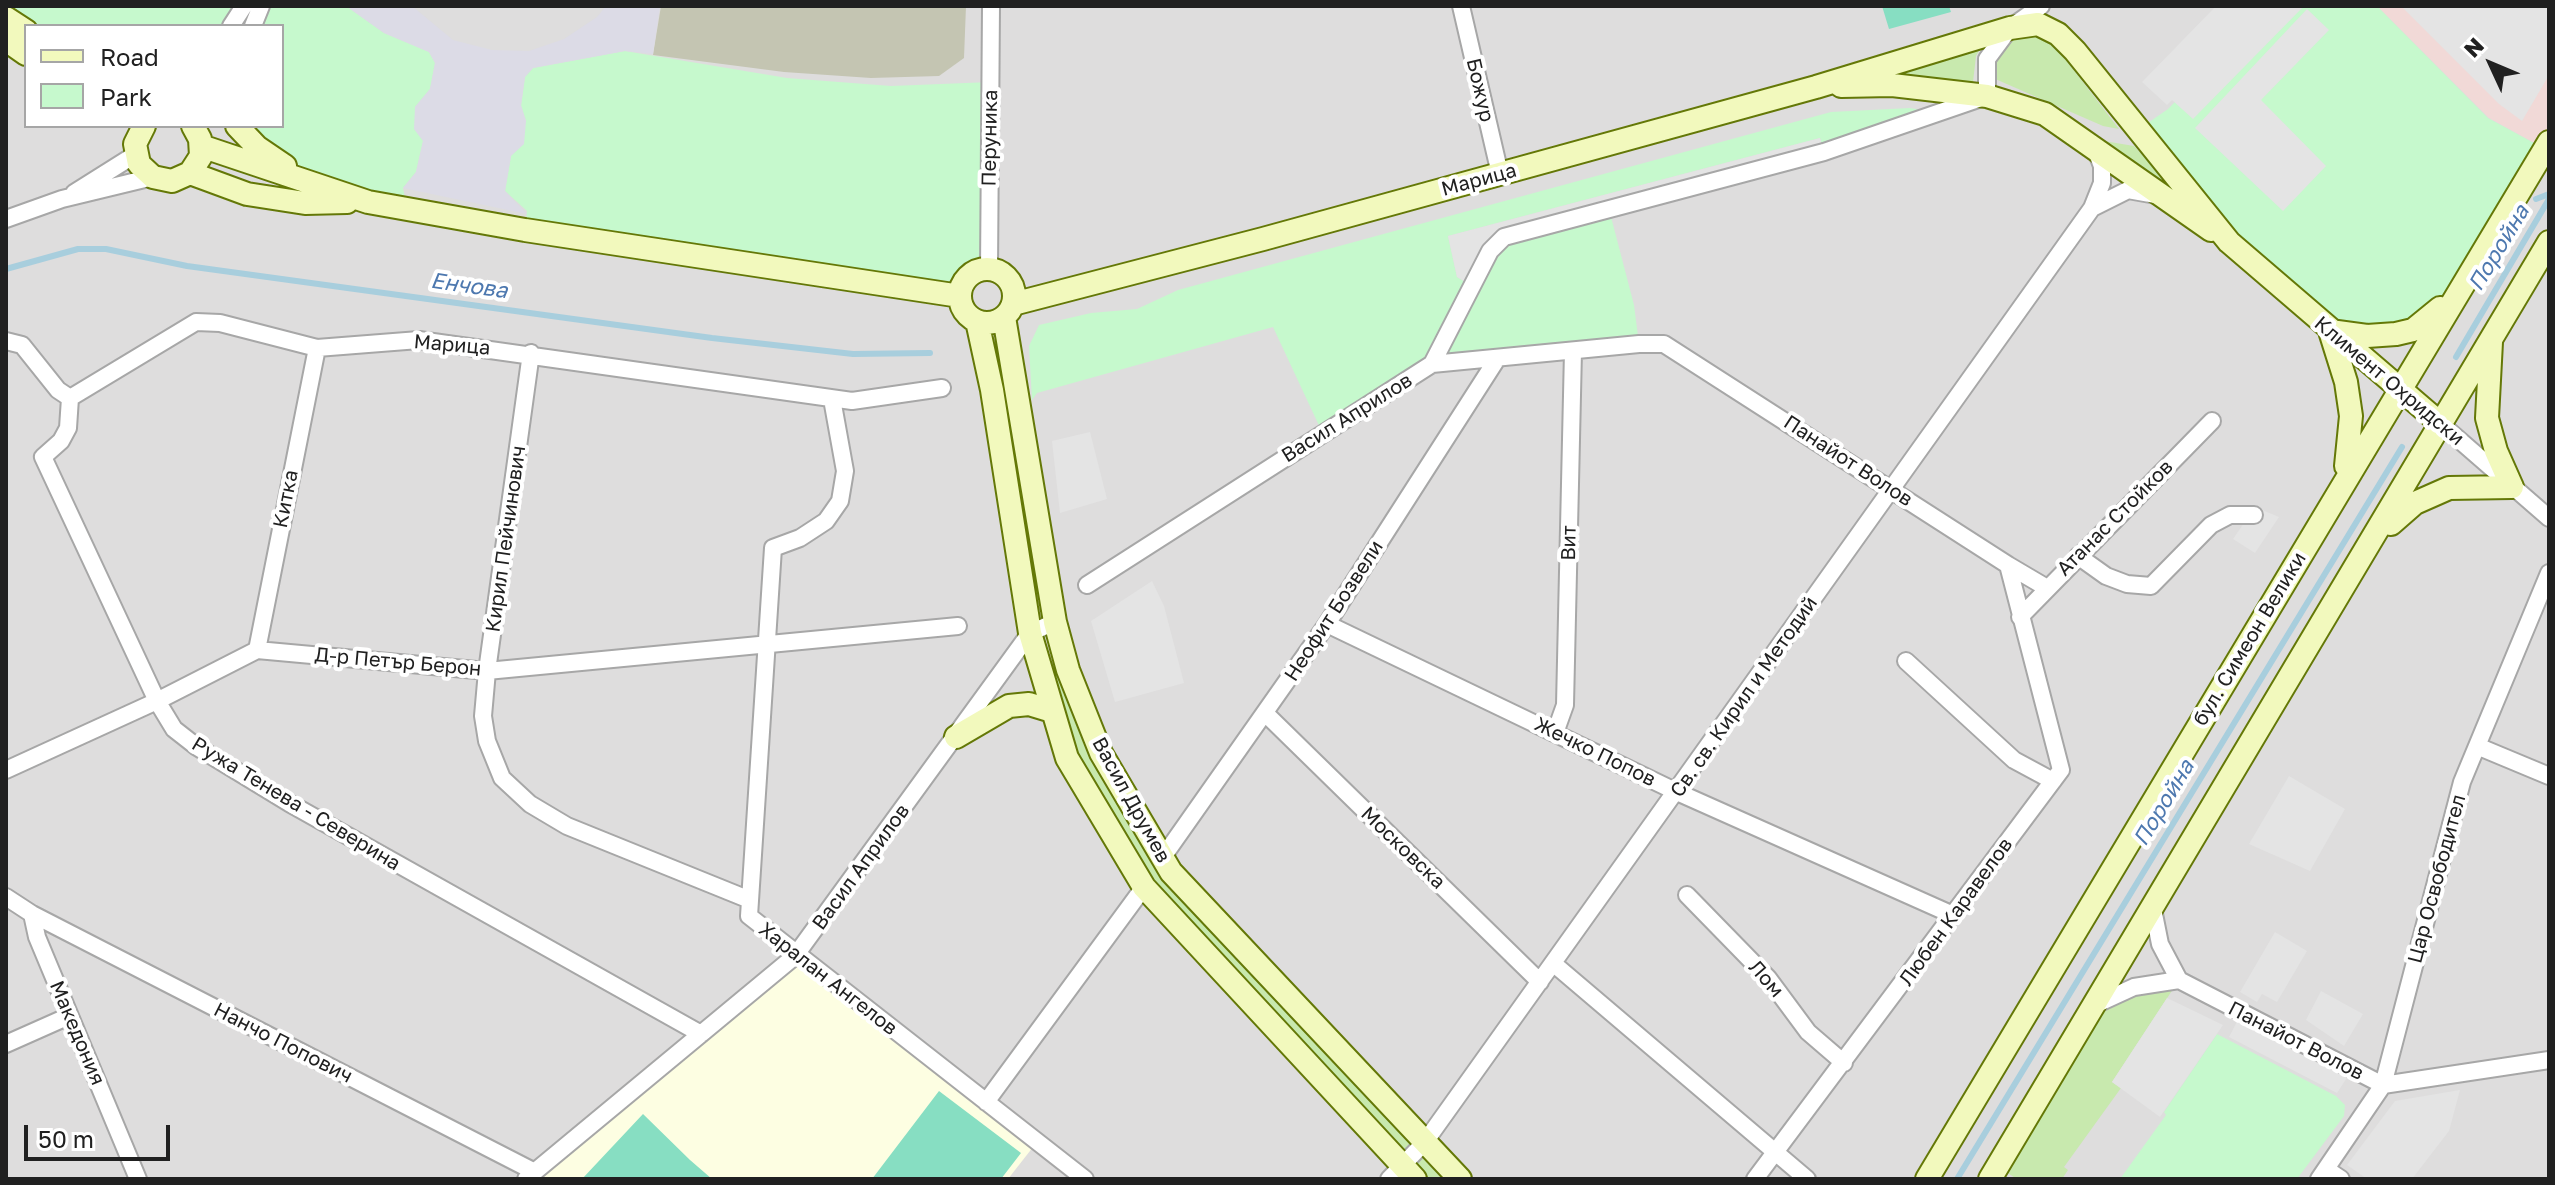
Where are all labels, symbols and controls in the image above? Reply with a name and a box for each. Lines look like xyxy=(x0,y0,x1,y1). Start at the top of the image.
legend xyxy=(24,24,284,128)
north arrow xyxy=(2451,24,2531,104)
text: N xyxy=(2458,32,2489,62)
text: Road xyxy=(100,42,159,71)
street label: Божур xyxy=(1461,56,1499,124)
text: Park xyxy=(100,82,152,111)
street label: Перуника xyxy=(977,89,1003,187)
street label: Марица xyxy=(1439,158,1519,202)
water label: Поройна xyxy=(2463,200,2535,296)
water label: Енчова xyxy=(429,268,509,304)
street label: Климент Охридски xyxy=(2309,311,2469,451)
street label: Марица xyxy=(413,330,491,360)
street label: Васил Априлов xyxy=(1277,368,1417,468)
street label: Панайот Волов xyxy=(1779,410,1917,512)
street label: Кирил Пейчинович xyxy=(481,444,531,634)
street label: Атанас Стойков xyxy=(2052,455,2178,581)
street label: Китка xyxy=(269,468,303,530)
street label: Вит xyxy=(1557,525,1581,561)
street label: Неофит Бозвели xyxy=(1280,536,1388,686)
street label: бул. Симеон Велики xyxy=(2189,548,2311,730)
street label: Св. св. Кирил и Методий xyxy=(1665,592,1823,802)
street label: Д-р Петър Берон xyxy=(314,643,482,681)
street label: Жечко Попов xyxy=(1530,712,1660,792)
street label: Ружа Тенева - Северина xyxy=(187,732,405,876)
street label: Васил Друмев xyxy=(1087,733,1175,867)
water label: Поройна xyxy=(2128,755,2200,851)
street label: Цар Освободител xyxy=(2403,792,2471,966)
street label: Васил Априлов xyxy=(807,800,915,934)
street label: Московска xyxy=(1356,802,1450,894)
street label: Любен Каравелов xyxy=(1894,833,2018,991)
street label: Харалан Ангелов xyxy=(754,917,902,1041)
street label: Лом xyxy=(1744,956,1788,1002)
street label: Македония xyxy=(44,977,110,1089)
street label: Панайот Волов xyxy=(2224,997,2368,1085)
street label: Нанчо Попович xyxy=(210,998,356,1088)
scale bar xyxy=(28,1109,174,1159)
text: 50 m xyxy=(38,1124,94,1153)

